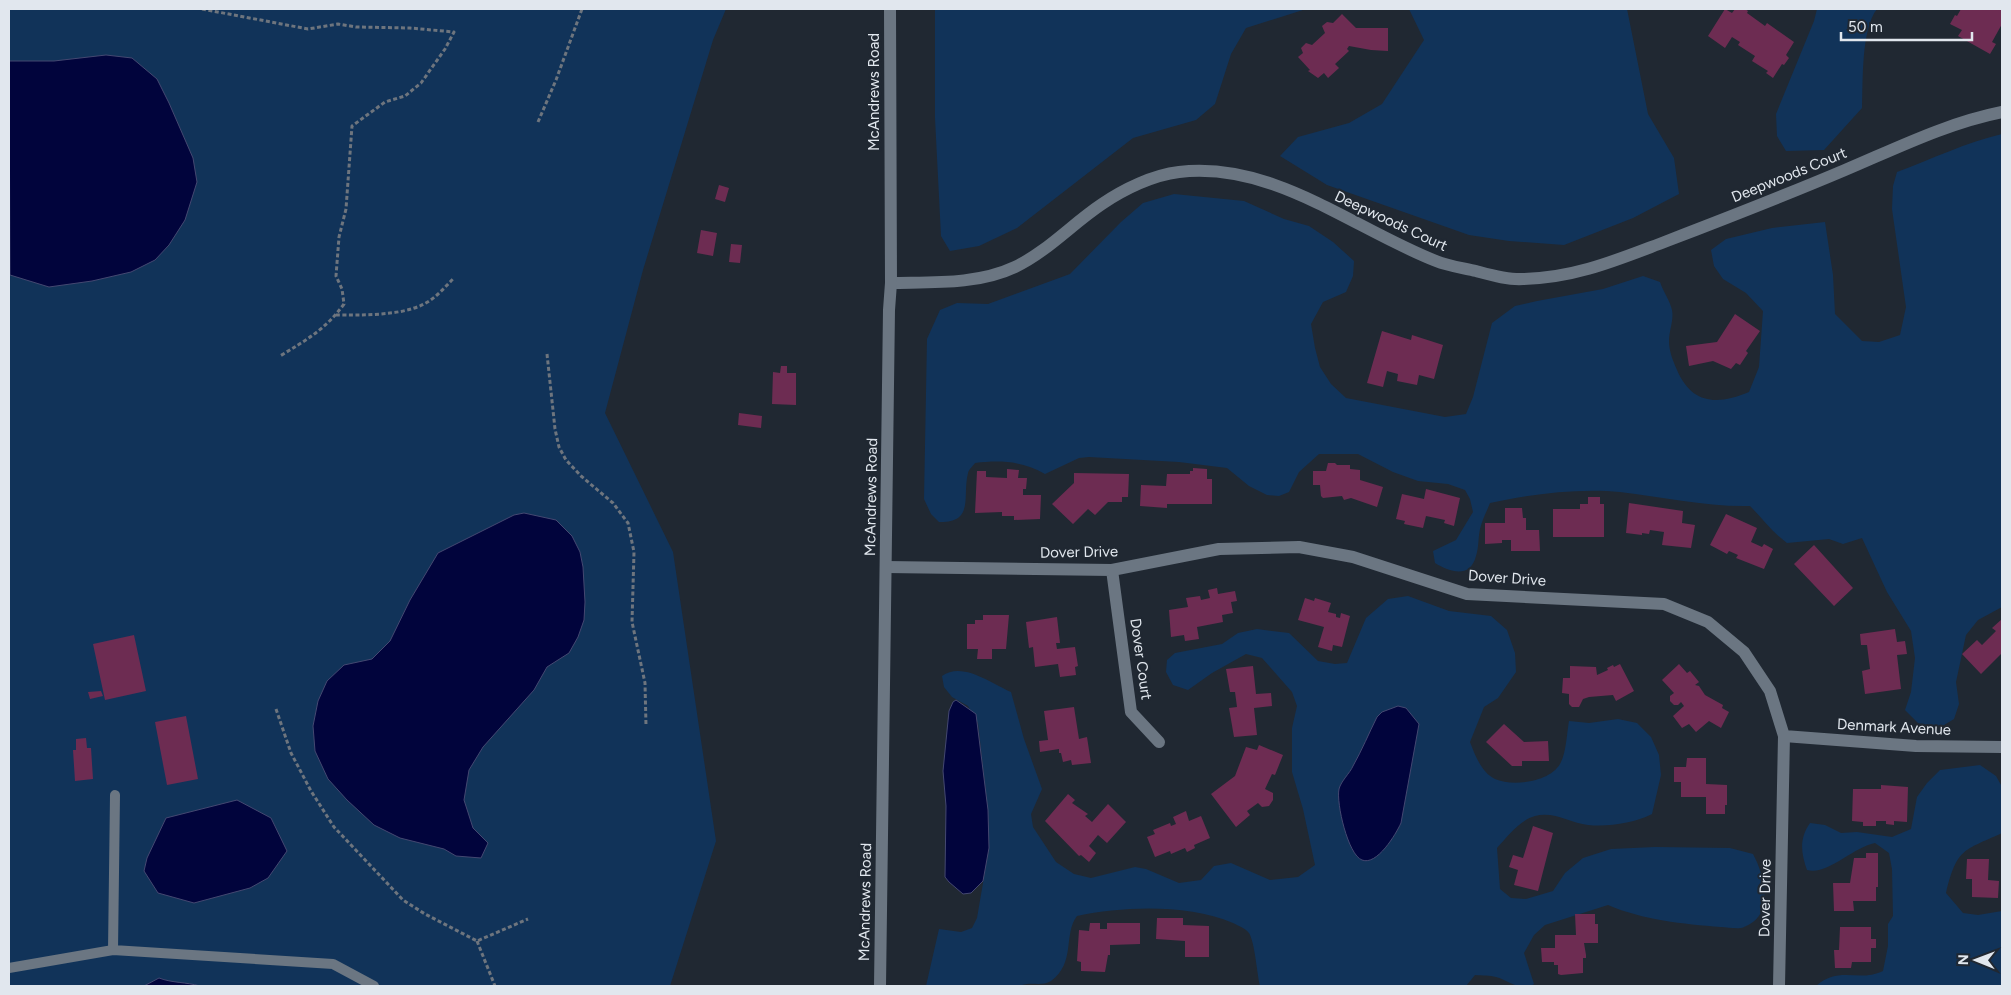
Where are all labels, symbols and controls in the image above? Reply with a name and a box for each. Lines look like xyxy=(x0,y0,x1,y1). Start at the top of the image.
scale bar xyxy=(1841,10,1972,42)
text: 50 m xyxy=(1848,18,1883,36)
street label: McAndrews Road xyxy=(865,33,883,151)
street label: Deepwoods Court xyxy=(1729,144,1849,206)
street label: Deepwoods Court xyxy=(1332,187,1451,255)
street label: McAndrews Road xyxy=(861,438,881,556)
street label: Dover Drive xyxy=(1040,542,1118,562)
street label: Dover Drive xyxy=(1467,566,1547,590)
street label: Dover Court xyxy=(1126,617,1156,701)
street label: Denmark Avenue xyxy=(1837,715,1951,739)
street label: McAndrews Road xyxy=(855,843,875,961)
street label: Dover Drive xyxy=(1755,859,1775,937)
north arrow xyxy=(1951,935,2001,985)
text: N xyxy=(1955,954,1972,965)

